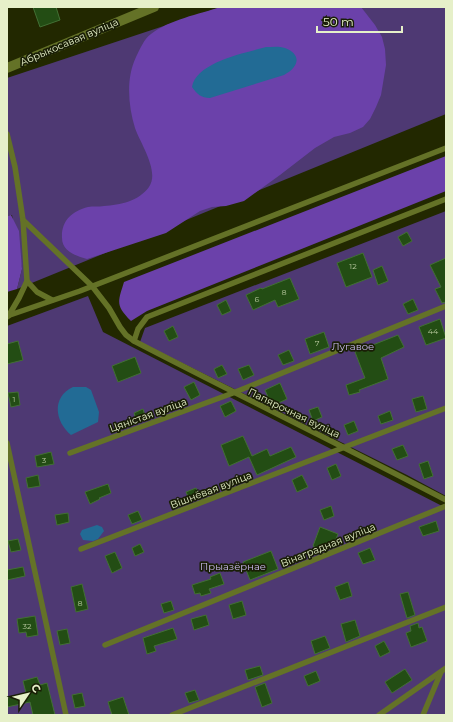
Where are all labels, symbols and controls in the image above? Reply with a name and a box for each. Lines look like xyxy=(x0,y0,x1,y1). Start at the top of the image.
scale bar xyxy=(317,8,402,34)
text: 50 m xyxy=(323,14,354,29)
street label: Абрыкосавая вуліца xyxy=(18,15,120,69)
house number: 12 xyxy=(349,261,357,271)
house number: 8 xyxy=(281,287,287,297)
house number: 6 xyxy=(255,294,260,304)
house number: 44 xyxy=(428,326,439,336)
house number: 7 xyxy=(315,338,320,348)
park label: Лугавое xyxy=(332,340,374,353)
street label: Папярочная вуліца xyxy=(246,385,342,441)
house number: 1 xyxy=(13,394,15,404)
street label: Цяністая вуліца xyxy=(107,395,189,435)
house number: 3 xyxy=(42,455,47,465)
street label: Вішнёвая вуліца xyxy=(168,468,254,512)
street label: Вінаградная вуліца xyxy=(279,520,377,570)
park label: Прыазёрнае xyxy=(200,560,266,573)
house number: 8 xyxy=(77,598,83,608)
house number: 32 xyxy=(22,621,32,631)
north arrow xyxy=(8,674,48,714)
text: С xyxy=(28,681,44,696)

